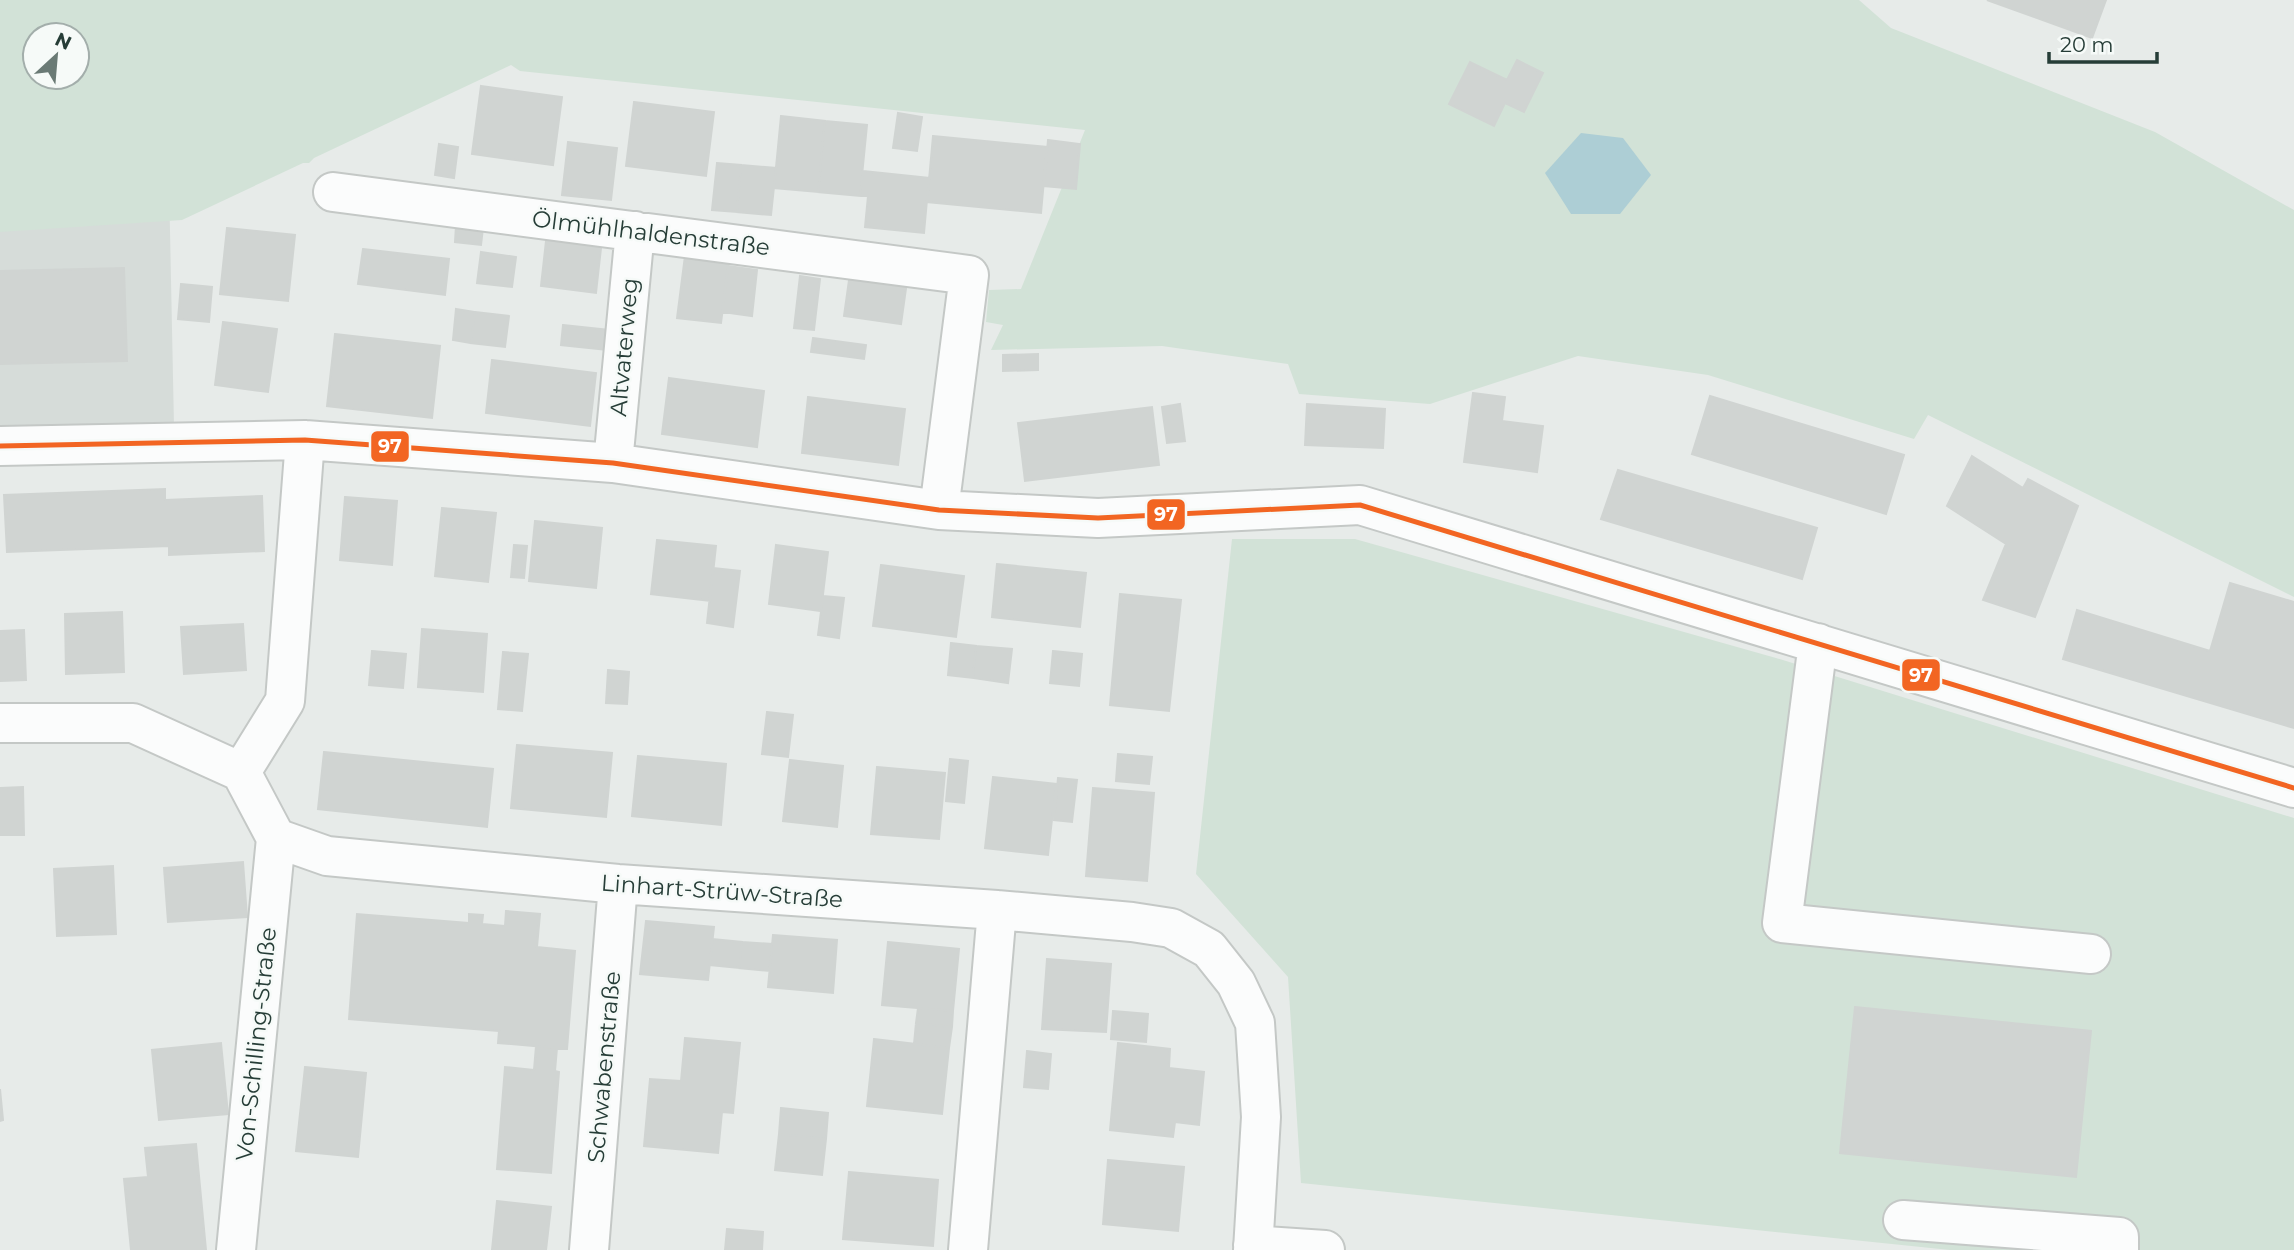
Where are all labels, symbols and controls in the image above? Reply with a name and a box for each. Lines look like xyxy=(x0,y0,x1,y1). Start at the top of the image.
north arrow xyxy=(21,21,91,91)
scale bar xyxy=(2049,21,2158,65)
text: N xyxy=(51,27,75,55)
text: 20 m xyxy=(2060,32,2114,57)
street label: Ölmühlhaldenstraße xyxy=(531,205,771,261)
street label: Altvaterweg xyxy=(604,277,644,417)
line badge: 97 xyxy=(370,430,410,463)
text: 97 xyxy=(378,435,402,458)
line badge: 97 xyxy=(1146,498,1186,531)
text: 97 xyxy=(1154,503,1178,526)
line badge: 97 xyxy=(1901,658,1941,692)
text: 97 xyxy=(1909,664,1933,687)
street label: Linhart-Strüw-Straße xyxy=(600,869,844,913)
street label: Von-Schilling-Straße xyxy=(230,926,282,1162)
street label: Schwabenstraße xyxy=(582,970,626,1164)

